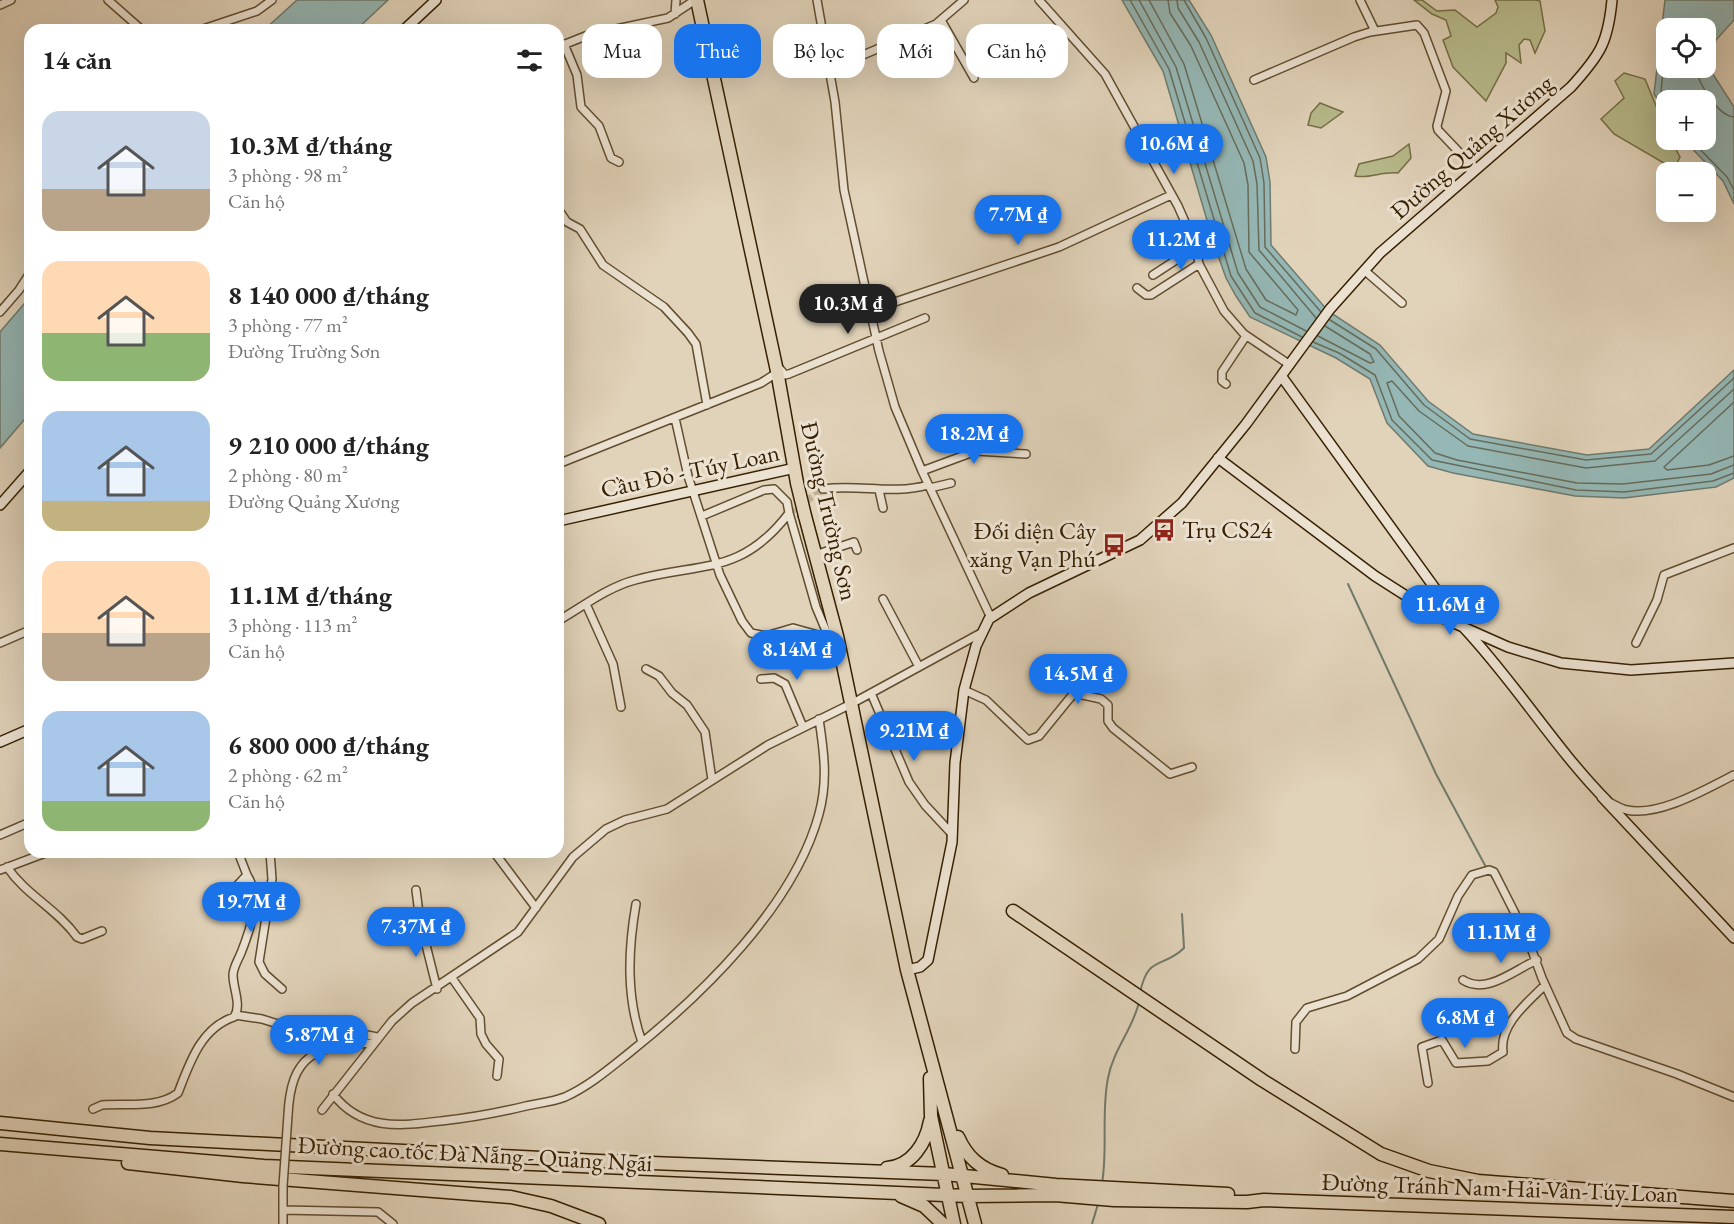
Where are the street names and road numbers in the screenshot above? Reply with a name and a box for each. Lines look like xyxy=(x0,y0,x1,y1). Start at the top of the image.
street label: Đường Quảng Xương xyxy=(1384,67,1560,226)
street label: Đường Trường Sơn xyxy=(794,418,865,604)
street label: Cầu Đỏ - Túy Loan xyxy=(598,436,782,505)
street label: Đường cao tốc Đà Nẵng - Quảng Ngãi xyxy=(297,1129,653,1178)
street label: Đường Tránh Nam Hải Vân-Túy Loan xyxy=(1321,1166,1679,1209)

